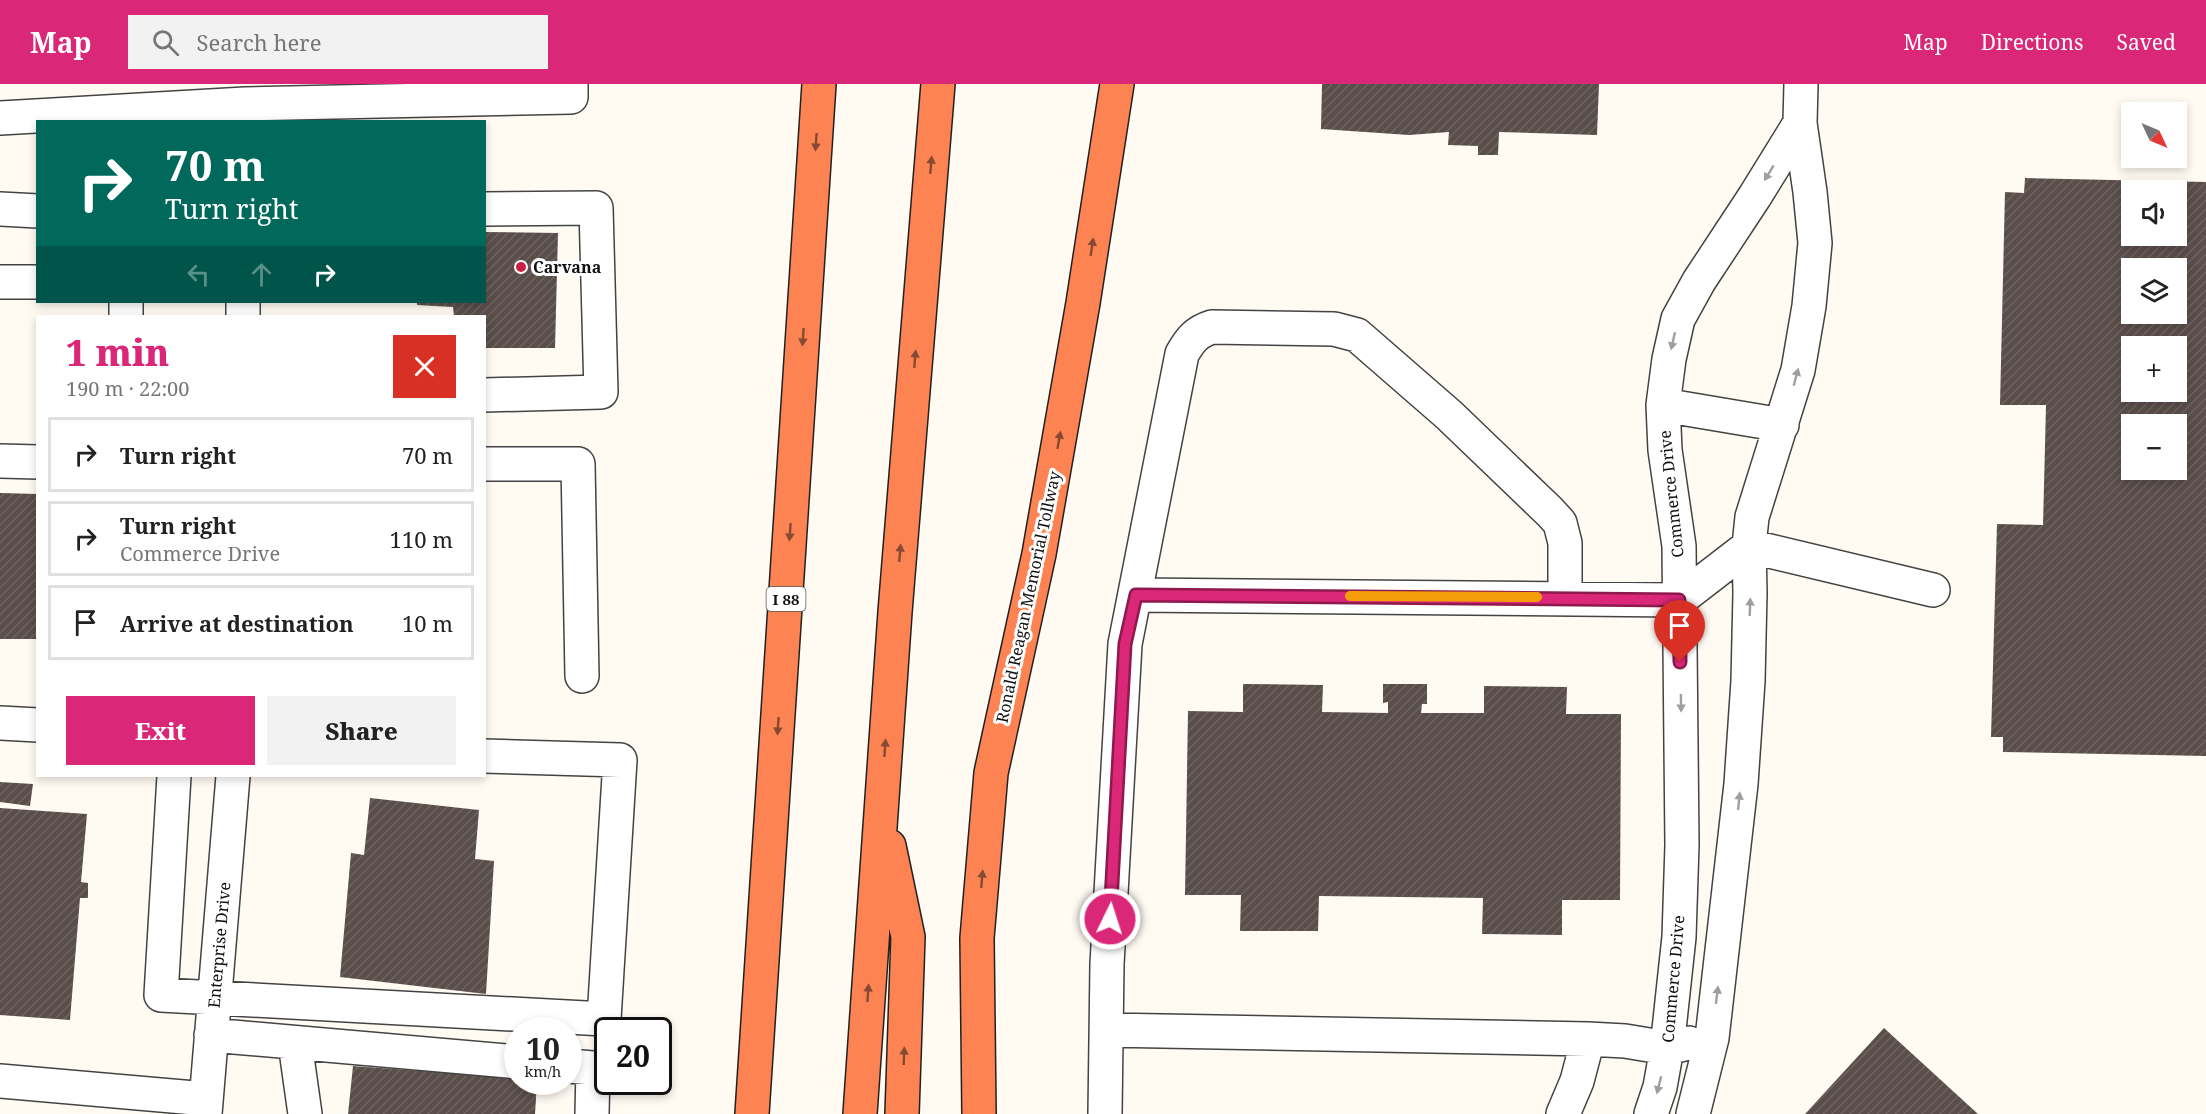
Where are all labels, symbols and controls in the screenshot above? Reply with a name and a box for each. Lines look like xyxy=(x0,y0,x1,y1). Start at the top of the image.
search box xyxy=(128,15,548,69)
text: Map xyxy=(30,23,92,61)
icon: search xyxy=(149,26,182,59)
text: Search here xyxy=(197,27,321,57)
text: Map xyxy=(1903,28,1948,56)
text: Directions xyxy=(1981,28,2083,56)
text: Saved xyxy=(2116,28,2176,56)
north arrow xyxy=(2121,102,2187,168)
map controls xyxy=(2121,102,2187,480)
one-way arrow xyxy=(811,133,820,152)
text: 70 m xyxy=(165,136,265,193)
icon: right xyxy=(66,144,144,222)
one-way arrow xyxy=(926,155,936,174)
one-way arrow xyxy=(1764,165,1775,181)
button: sound xyxy=(2121,180,2187,246)
text: Turn right xyxy=(165,190,298,227)
one-way arrow xyxy=(1088,238,1097,257)
place label: Carvana xyxy=(533,256,602,278)
icon: left xyxy=(182,258,215,291)
icon: ahead xyxy=(245,258,278,291)
icon: right xyxy=(308,258,341,291)
button: layers xyxy=(2121,258,2187,324)
marker: Carvana xyxy=(514,260,528,274)
one-way arrow xyxy=(798,327,808,346)
text: 1 min xyxy=(66,328,169,377)
one-way arrow xyxy=(1668,332,1677,351)
button: close xyxy=(393,335,456,398)
button: + xyxy=(2121,336,2187,402)
one-way arrow xyxy=(911,349,920,368)
one-way arrow xyxy=(1792,367,1801,385)
text: 190 m · 22:00 xyxy=(66,375,189,402)
button: − xyxy=(2121,414,2187,480)
street label: Commerce Drive xyxy=(1653,429,1689,559)
one-way arrow xyxy=(1055,430,1064,449)
icon: right xyxy=(69,438,102,471)
text: Turn right xyxy=(120,440,236,470)
text: 70 m xyxy=(402,440,453,470)
street label: Ronald Reagan Memorial Tollway xyxy=(991,468,1066,725)
text: Turn right xyxy=(120,510,236,540)
icon: right xyxy=(69,522,102,555)
one-way arrow xyxy=(786,522,795,541)
text: 110 m xyxy=(390,524,453,554)
text: Commerce Drive xyxy=(120,540,280,567)
one-way arrow xyxy=(895,544,904,563)
road number: I 88 xyxy=(766,587,806,611)
one-way arrow xyxy=(1745,597,1755,616)
pin xyxy=(1654,600,1705,662)
icon: arrive xyxy=(69,606,102,639)
text: Arrive at destination xyxy=(120,608,354,638)
text: 10 m xyxy=(402,608,453,638)
icon: arrive xyxy=(1663,609,1696,642)
one-way arrow xyxy=(1676,693,1685,712)
button: Exit xyxy=(66,696,255,765)
button: Share xyxy=(267,696,456,765)
one-way arrow xyxy=(773,717,782,736)
one-way arrow xyxy=(880,738,890,757)
one-way arrow xyxy=(1734,792,1744,811)
one-way arrow xyxy=(977,870,987,889)
street label: Enterprise Drive xyxy=(203,881,235,1009)
position arrow xyxy=(1078,887,1142,951)
street label: Commerce Drive xyxy=(1656,914,1690,1044)
one-way arrow xyxy=(864,983,873,1002)
one-way arrow xyxy=(1712,986,1721,1005)
speed limit sign: 20 xyxy=(594,1017,672,1095)
text: 10 xyxy=(526,1028,560,1069)
one-way arrow xyxy=(899,1046,908,1065)
text: km/h xyxy=(525,1061,561,1081)
one-way arrow xyxy=(1654,1076,1664,1094)

